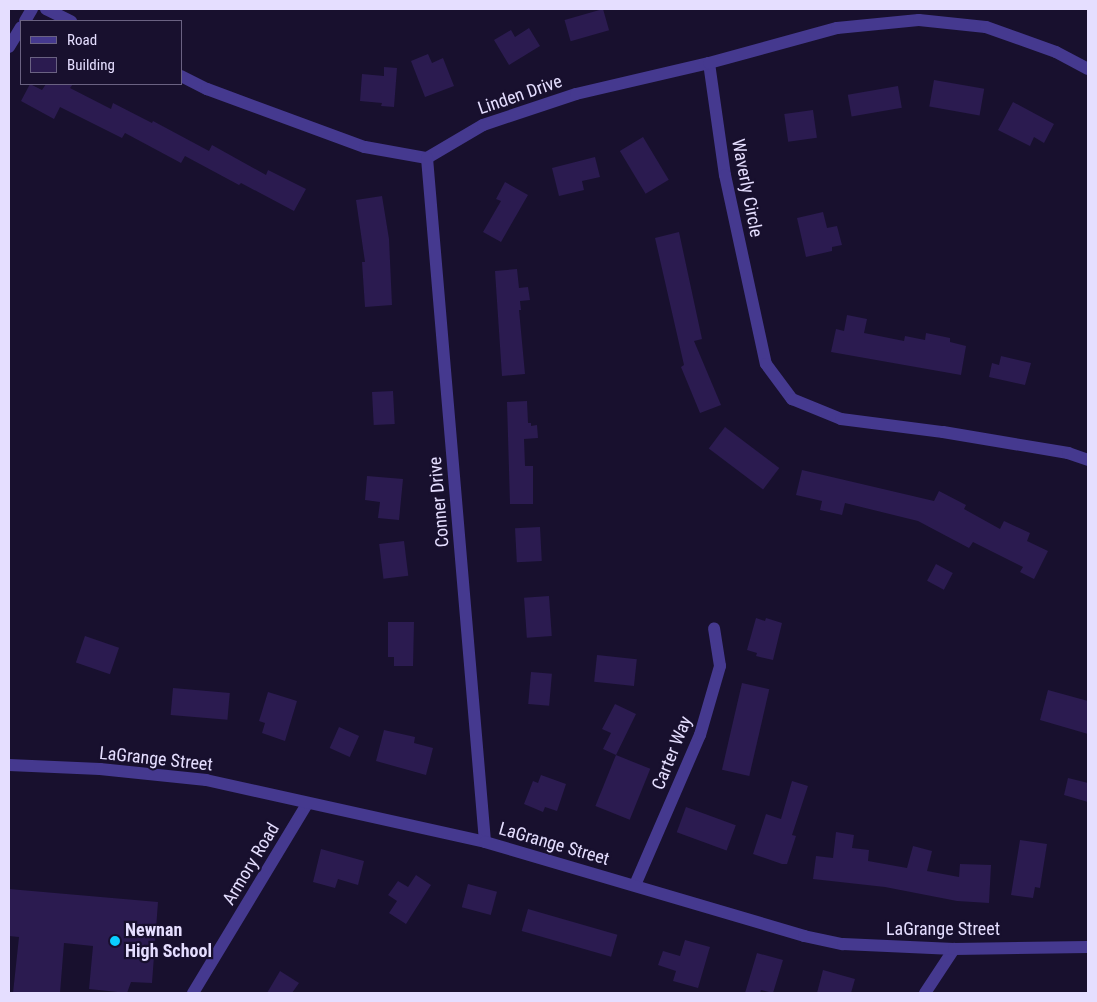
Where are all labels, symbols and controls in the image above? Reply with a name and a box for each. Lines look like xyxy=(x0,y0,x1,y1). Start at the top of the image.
legend xyxy=(20,20,182,85)
text: Road xyxy=(67,31,97,49)
text: Building xyxy=(67,56,115,74)
street label: Linden Drive xyxy=(475,71,565,119)
street label: Waverly Circle xyxy=(727,137,767,239)
street label: Conner Drive xyxy=(424,456,454,548)
street label: Carter Way xyxy=(647,713,697,793)
street label: LaGrange Street xyxy=(98,742,214,776)
street label: LaGrange Street xyxy=(496,818,612,870)
street label: Armory Road xyxy=(218,819,284,909)
street label: LaGrange Street xyxy=(886,918,1000,940)
place label: Newnan High School xyxy=(125,920,212,962)
marker: Newnan High School xyxy=(109,935,121,947)

